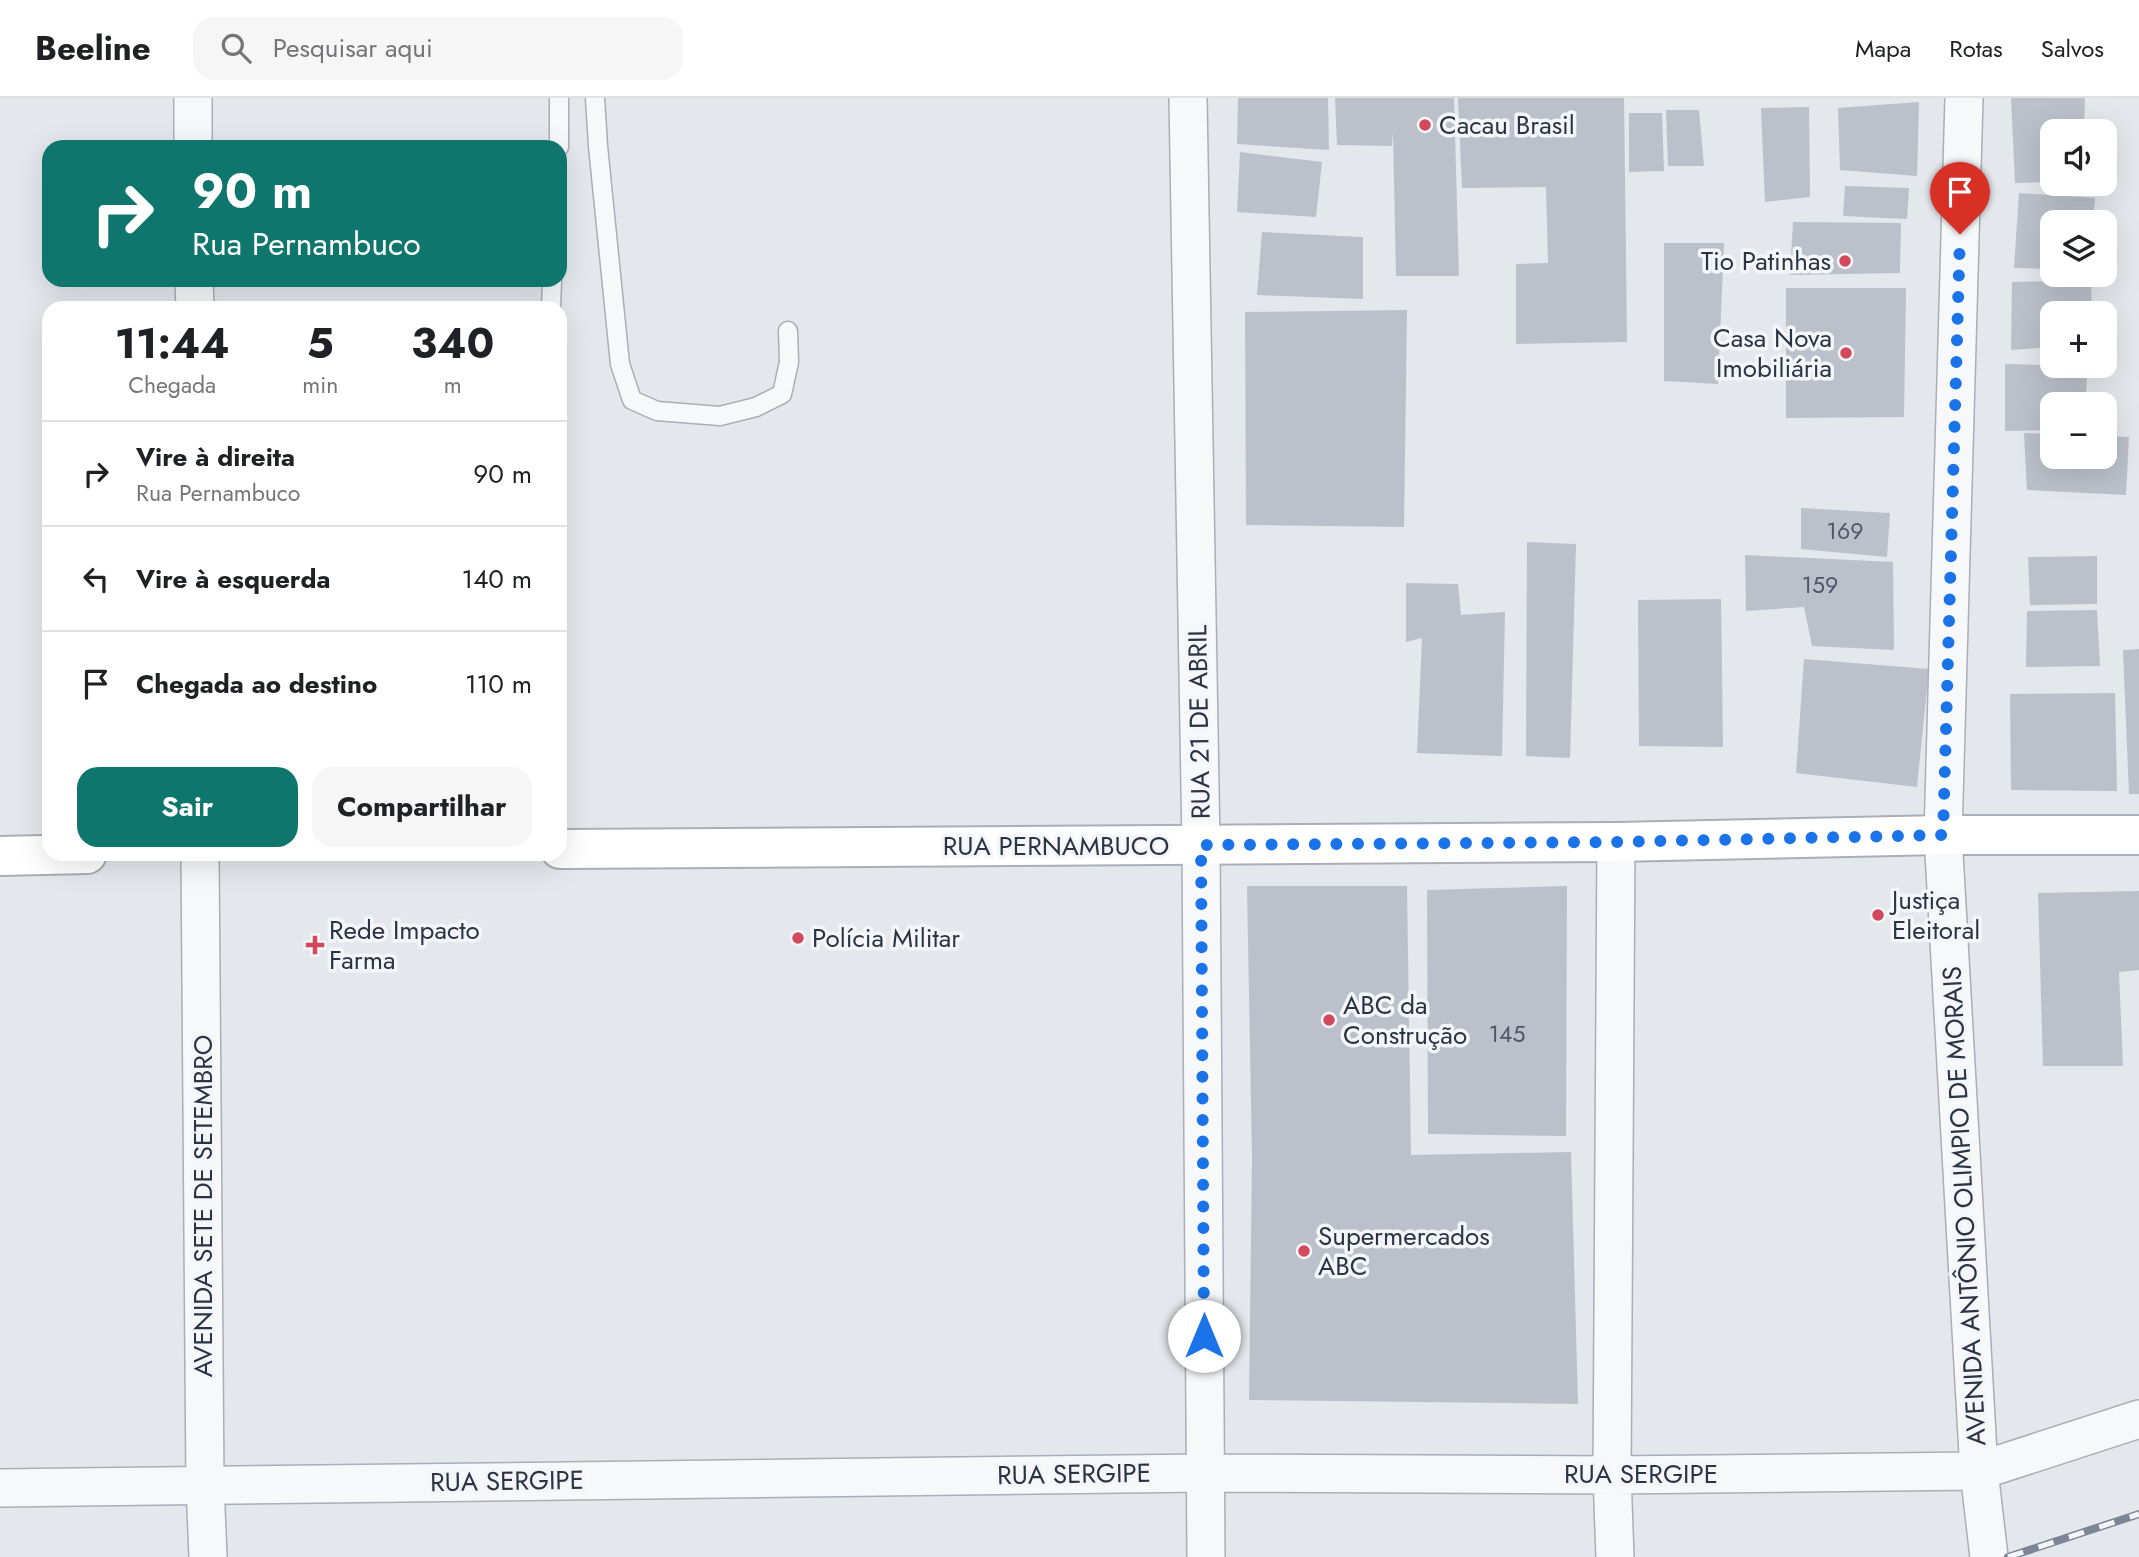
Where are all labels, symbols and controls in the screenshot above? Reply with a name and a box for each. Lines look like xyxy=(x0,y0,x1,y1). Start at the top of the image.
search box xyxy=(193,17,683,80)
text: Beeline xyxy=(35,25,151,72)
icon: search xyxy=(217,29,255,67)
text: Pesquisar aqui xyxy=(273,29,433,67)
text: Mapa xyxy=(1855,31,1911,66)
text: Rotas xyxy=(1949,31,2003,66)
text: Salvos xyxy=(2041,31,2104,66)
place label: Cacau Brasil xyxy=(1439,106,1575,144)
marker: Cacau Brasil xyxy=(1417,117,1433,133)
map controls xyxy=(2040,119,2117,469)
button: sound xyxy=(2040,119,2117,196)
text: 90 m xyxy=(192,156,312,226)
pin xyxy=(1930,162,1990,234)
icon: right xyxy=(77,168,168,259)
icon: arrive xyxy=(1941,173,1979,211)
button: layers xyxy=(2040,210,2117,287)
text: Rua Pernambuco xyxy=(192,221,421,267)
place label: Tio Patinhas xyxy=(1701,242,1831,280)
marker: Tio Patinhas xyxy=(1837,253,1853,269)
button: + xyxy=(2040,301,2117,378)
text: 11:44 xyxy=(115,313,230,374)
text: 5 xyxy=(307,313,334,374)
text: 340 xyxy=(411,313,494,374)
place label: Casa Nova Imobiliária xyxy=(1713,319,1832,387)
marker: Casa Nova Imobiliária xyxy=(1838,345,1854,361)
text: Chegada xyxy=(128,368,216,402)
text: min xyxy=(302,368,338,402)
text: m xyxy=(444,368,462,402)
button: − xyxy=(2040,392,2117,469)
text: Vire à direita xyxy=(136,438,295,476)
icon: right xyxy=(77,455,115,493)
text: 90 m xyxy=(473,455,532,493)
text: Rua Pernambuco xyxy=(136,476,300,510)
house number: 169 xyxy=(1827,514,1863,548)
icon: left xyxy=(77,560,115,598)
text: Vire à esquerda xyxy=(136,560,331,598)
text: 140 m xyxy=(461,560,532,598)
house number: 159 xyxy=(1802,568,1838,602)
street label: RUA 21 DE ABRIL xyxy=(1178,624,1220,819)
icon: arrive xyxy=(77,665,115,703)
text: Chegada ao destino xyxy=(136,665,377,703)
text: 110 m xyxy=(465,665,532,703)
button: Sair xyxy=(77,767,298,847)
button: Compartilhar xyxy=(312,767,532,847)
street label: RUA PERNAMBUCO xyxy=(943,827,1169,865)
place label: Justiça Eleitoral xyxy=(1889,881,1980,949)
marker: Justiça Eleitoral xyxy=(1870,907,1886,923)
place label: Rede Impacto Farma xyxy=(329,911,480,979)
place label: Polícia Militar xyxy=(812,919,960,957)
marker: Polícia Militar xyxy=(790,930,806,946)
marker: Rede Impacto Farma xyxy=(307,937,323,953)
street label: AVENIDA ANTÔNIO OLIMPIO DE MORAIS xyxy=(1932,965,1996,1447)
place label: ABC da Construção xyxy=(1343,986,1467,1054)
marker: ABC da Construção xyxy=(1321,1012,1337,1028)
house number: 145 xyxy=(1489,1017,1525,1051)
street label: AVENIDA SETE DE SETEMBRO xyxy=(184,1035,222,1377)
place label: Supermercados ABC xyxy=(1318,1217,1490,1285)
marker: Supermercados ABC xyxy=(1296,1243,1312,1259)
position arrow xyxy=(1167,1299,1241,1373)
street label: RUA SERGIPE xyxy=(997,1454,1151,1494)
street label: RUA SERGIPE xyxy=(1564,1455,1718,1493)
street label: RUA SERGIPE xyxy=(430,1461,584,1501)

